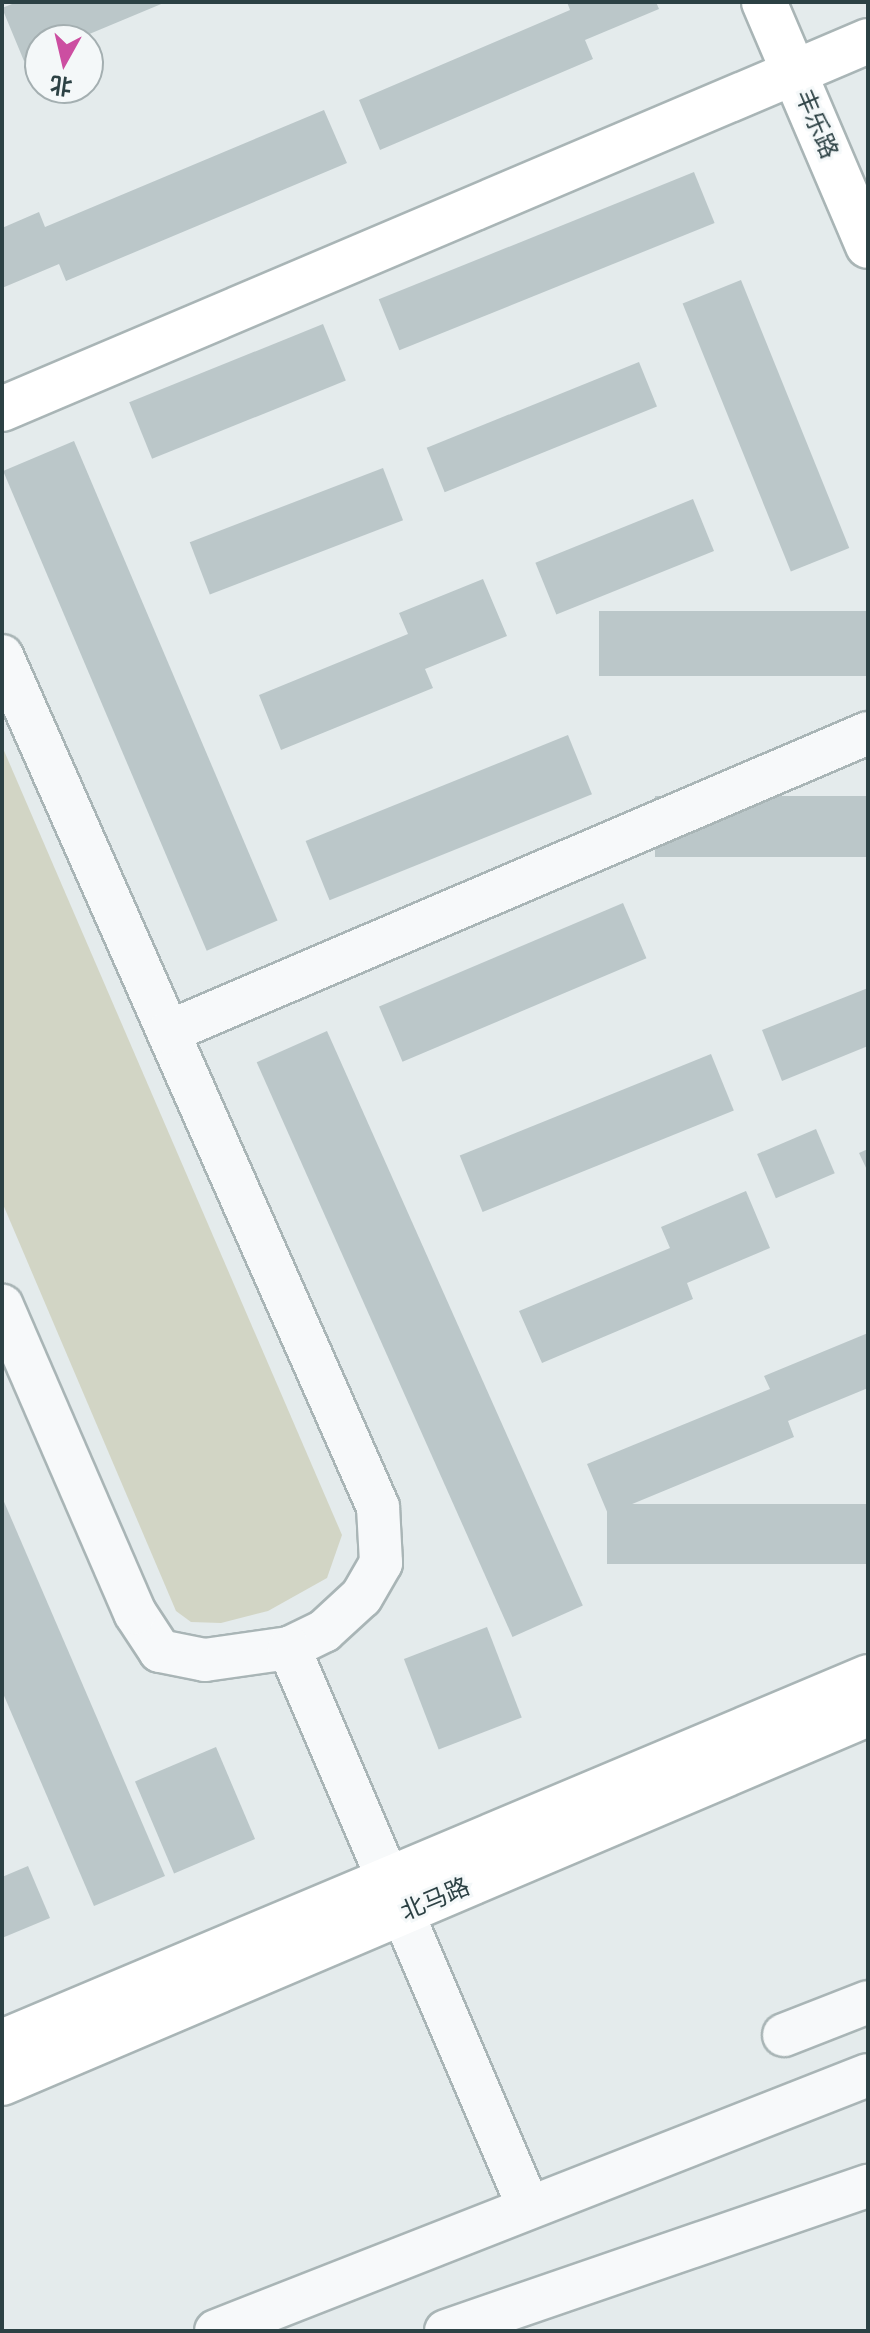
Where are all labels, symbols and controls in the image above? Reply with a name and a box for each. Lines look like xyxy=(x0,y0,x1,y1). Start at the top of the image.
north arrow xyxy=(24,24,104,104)
text: 北 xyxy=(48,70,74,101)
street label: 丰乐路 xyxy=(790,85,844,163)
street label: 北马路 xyxy=(396,1872,474,1926)

